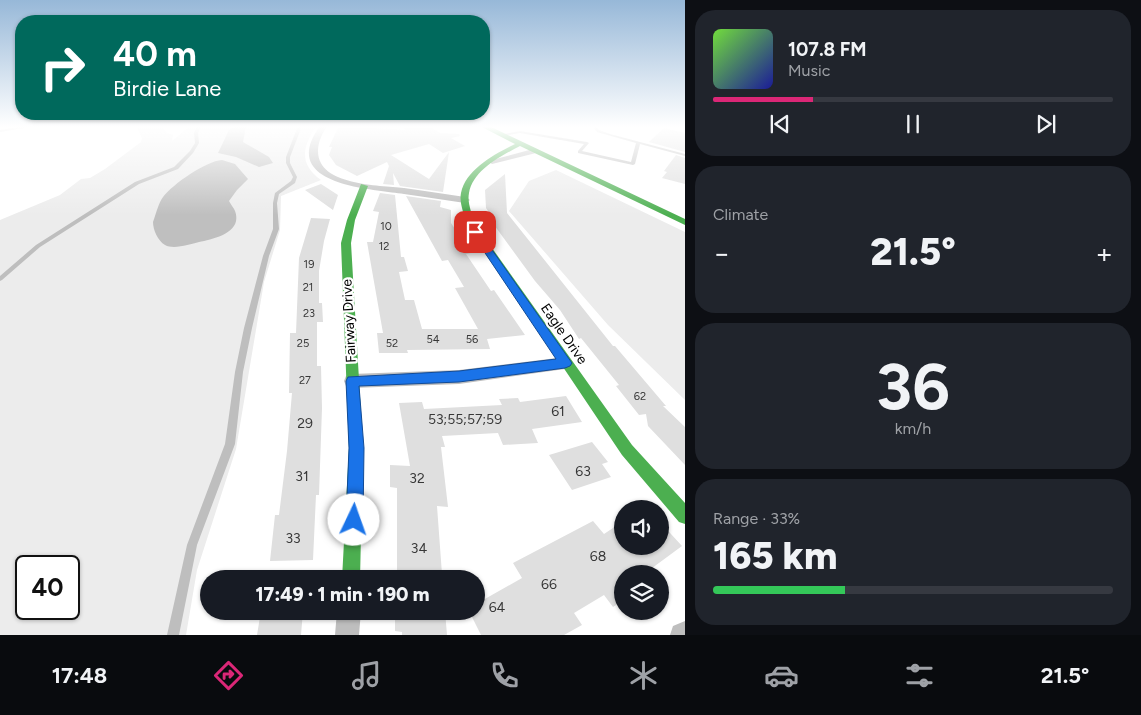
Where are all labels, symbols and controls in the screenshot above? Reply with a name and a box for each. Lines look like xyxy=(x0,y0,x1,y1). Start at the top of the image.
text: 40 m xyxy=(113,33,197,75)
icon: right xyxy=(30,35,95,100)
text: 107.8 FM xyxy=(788,38,867,61)
text: Music xyxy=(788,61,830,80)
text: Birdie Lane xyxy=(113,75,221,102)
icon: previous xyxy=(766,110,794,138)
icon: pause xyxy=(899,110,927,138)
icon: next xyxy=(1032,110,1060,138)
text: Climate xyxy=(713,205,768,224)
pin xyxy=(454,211,496,253)
icon: arrive xyxy=(461,218,489,246)
house number: 10 xyxy=(380,220,392,233)
text: 21.5° xyxy=(870,229,956,275)
text: − xyxy=(713,236,730,270)
text: + xyxy=(1096,236,1113,270)
house number: 12 xyxy=(379,240,389,253)
house number: 19 xyxy=(304,258,314,271)
street label: Fairway Drive xyxy=(338,278,360,363)
house number: 21 xyxy=(303,281,313,294)
street label: Eagle Drive xyxy=(537,300,591,368)
house number: 23 xyxy=(303,307,315,320)
house number: 54 xyxy=(426,333,440,346)
house number: 56 xyxy=(466,333,478,346)
house number: 25 xyxy=(297,337,309,350)
house number: 52 xyxy=(386,337,398,350)
text: 36 xyxy=(876,347,950,425)
house number: 27 xyxy=(299,374,311,387)
house number: 62 xyxy=(634,390,646,403)
house number: 61 xyxy=(551,403,565,420)
house number: 53;55;57;59 xyxy=(428,411,502,428)
house number: 29 xyxy=(297,415,313,432)
text: km/h xyxy=(895,419,931,438)
house number: 63 xyxy=(575,463,591,480)
house number: 31 xyxy=(295,468,309,485)
house number: 32 xyxy=(409,470,425,487)
position arrow xyxy=(327,493,379,545)
map controls xyxy=(614,500,669,620)
button: sound xyxy=(614,500,669,555)
text: Range · 33% xyxy=(713,509,800,528)
house number: 33 xyxy=(285,530,301,547)
text: 165 km xyxy=(713,533,837,579)
house number: 34 xyxy=(411,540,427,557)
house number: 68 xyxy=(590,548,606,565)
speed limit sign: 40 xyxy=(15,555,80,620)
button: layers xyxy=(614,565,669,620)
house number: 66 xyxy=(541,576,557,593)
text: 17:49 · 1 min · 190 m xyxy=(255,583,430,606)
house number: 64 xyxy=(489,599,506,616)
icon: directions xyxy=(211,658,246,693)
icon: music xyxy=(349,658,384,693)
icon: phone xyxy=(487,658,522,693)
icon: climate xyxy=(626,658,661,693)
icon: car xyxy=(764,658,799,693)
icon: filters xyxy=(902,658,937,693)
text: 17:48 xyxy=(52,662,107,689)
text: 21.5° xyxy=(1041,662,1089,689)

